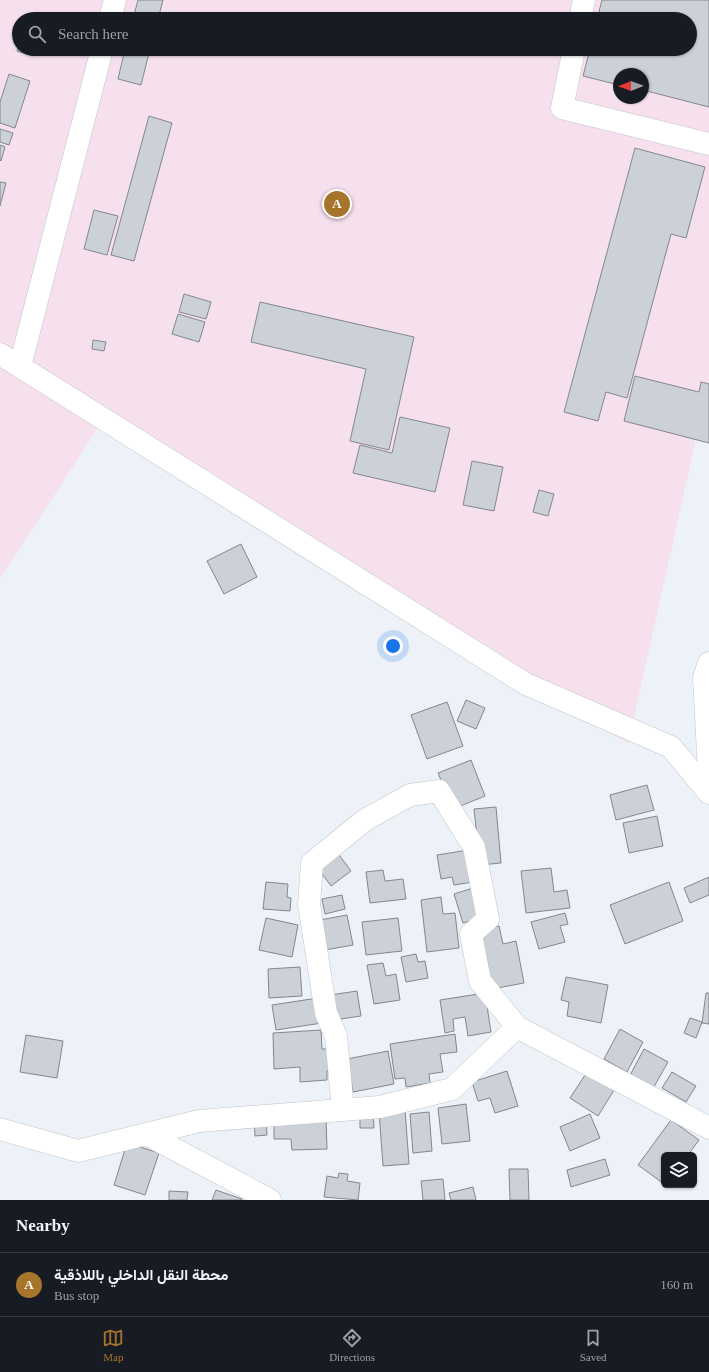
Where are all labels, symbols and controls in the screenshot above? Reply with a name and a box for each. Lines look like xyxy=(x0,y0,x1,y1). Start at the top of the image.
search box xyxy=(12,12,697,56)
icon: search xyxy=(26,23,48,45)
text: Search here xyxy=(58,26,128,42)
north arrow xyxy=(613,68,649,104)
pin: A xyxy=(324,189,350,219)
your location xyxy=(383,636,403,656)
map controls xyxy=(661,1152,697,1188)
button: layers xyxy=(661,1152,697,1188)
text: Nearby xyxy=(16,1216,70,1235)
text: محطة النقل الداخلي باللاذقية xyxy=(54,1267,228,1283)
text: A xyxy=(24,1277,34,1292)
text: 160 m xyxy=(660,1277,693,1292)
text: Bus stop xyxy=(54,1288,99,1303)
tab: Map xyxy=(102,1327,124,1363)
tab: Directions xyxy=(329,1327,375,1363)
tab: Saved xyxy=(580,1327,607,1363)

